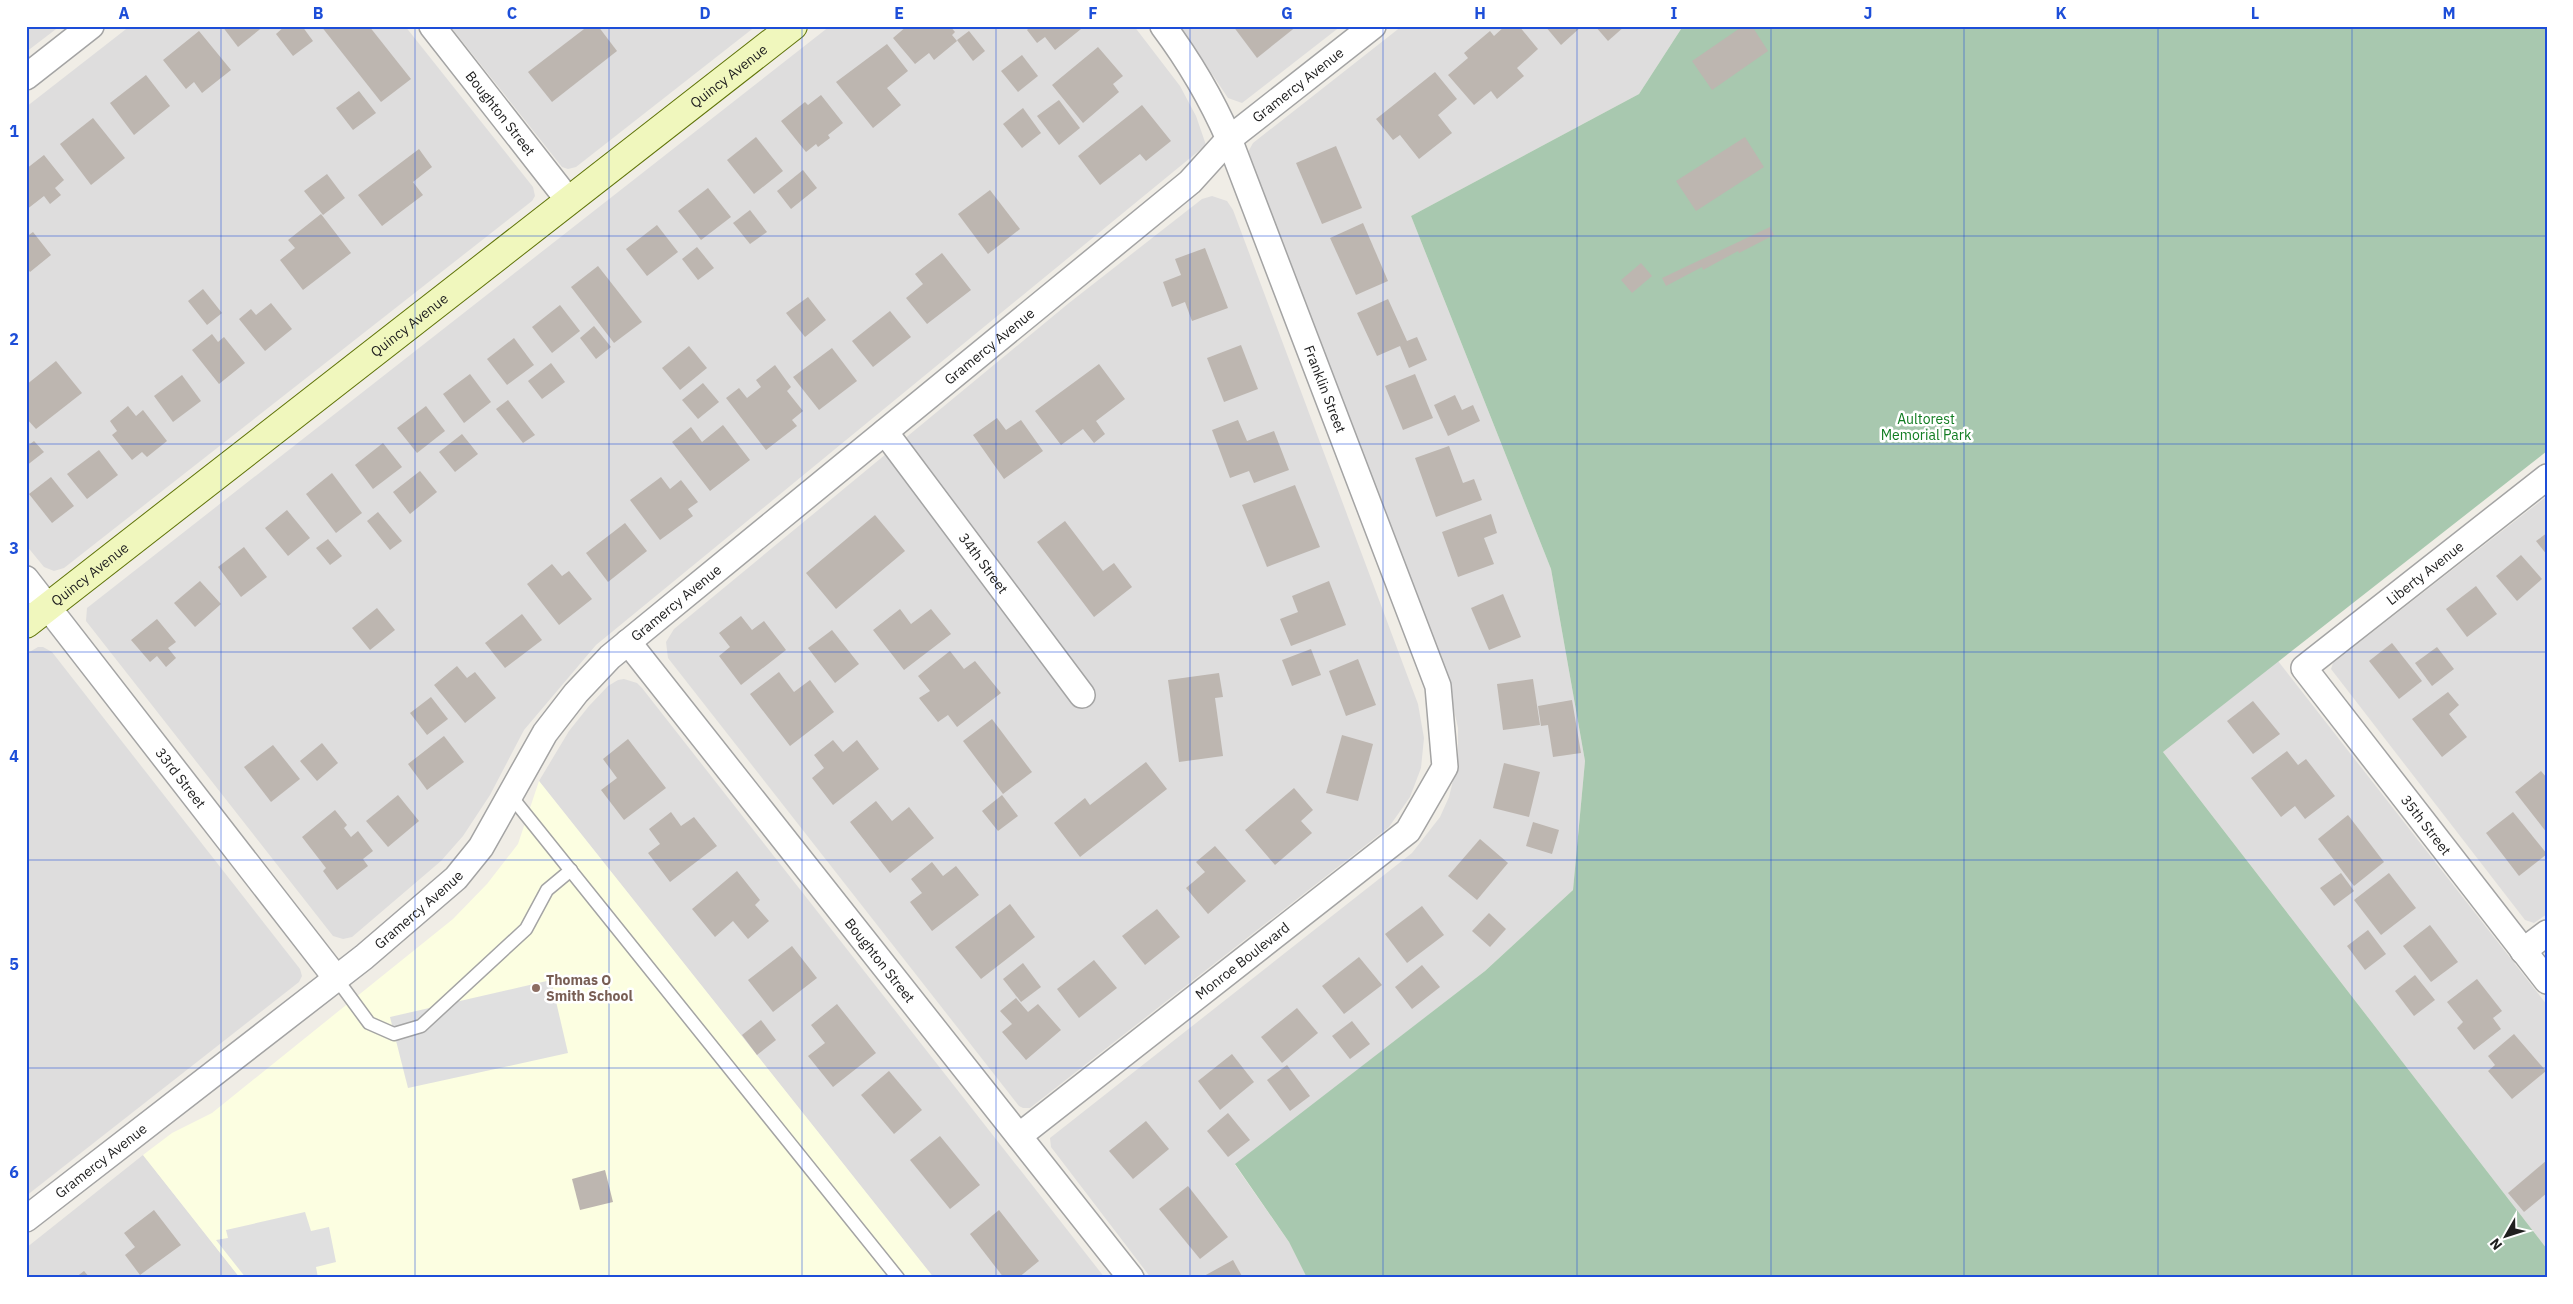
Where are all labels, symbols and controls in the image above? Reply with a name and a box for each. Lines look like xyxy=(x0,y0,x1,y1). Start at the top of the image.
text: A xyxy=(119,3,130,23)
text: B xyxy=(313,3,324,23)
text: C xyxy=(507,3,517,23)
text: D xyxy=(699,3,711,23)
text: E xyxy=(894,3,904,23)
text: F xyxy=(1088,3,1098,23)
text: G xyxy=(1281,3,1293,23)
text: H xyxy=(1474,3,1486,23)
text: I xyxy=(1671,3,1678,23)
text: J xyxy=(1864,3,1872,23)
text: K xyxy=(2055,3,2067,23)
text: L xyxy=(2251,3,2259,23)
text: M xyxy=(2442,3,2456,23)
street label: Quincy Avenue xyxy=(686,40,771,112)
street label: Gramercy Avenue xyxy=(1249,43,1348,126)
street label: Boughton Street xyxy=(462,67,539,159)
text: 1 xyxy=(9,121,19,141)
street label: Quincy Avenue xyxy=(367,289,452,361)
street label: Gramercy Avenue xyxy=(941,304,1038,389)
text: 2 xyxy=(9,329,19,349)
street label: Franklin Street xyxy=(1300,343,1350,435)
park label: Aultorest Memorial Park xyxy=(1881,410,1972,444)
street label: 34th Street xyxy=(955,529,1012,597)
street label: Liberty Avenue xyxy=(2383,537,2468,609)
text: 3 xyxy=(9,538,19,558)
street label: Quincy Avenue xyxy=(47,538,133,610)
street label: Gramercy Avenue xyxy=(627,560,725,645)
street label: 33rd Street xyxy=(151,744,210,812)
text: 4 xyxy=(9,746,19,766)
street label: 35th Street xyxy=(2397,791,2455,859)
street label: Gramercy Avenue xyxy=(371,867,467,953)
street label: Boughton Street xyxy=(841,915,919,1006)
street label: Monroe Boulevard xyxy=(1192,918,1293,1003)
text: 5 xyxy=(9,954,19,974)
place label: Thomas O Smith School xyxy=(546,971,633,1005)
marker: Thomas O Smith School xyxy=(530,982,542,994)
street label: Gramercy Avenue xyxy=(52,1119,151,1202)
text: 6 xyxy=(9,1162,19,1182)
north arrow xyxy=(2480,1212,2530,1262)
text: N xyxy=(2486,1235,2506,1254)

